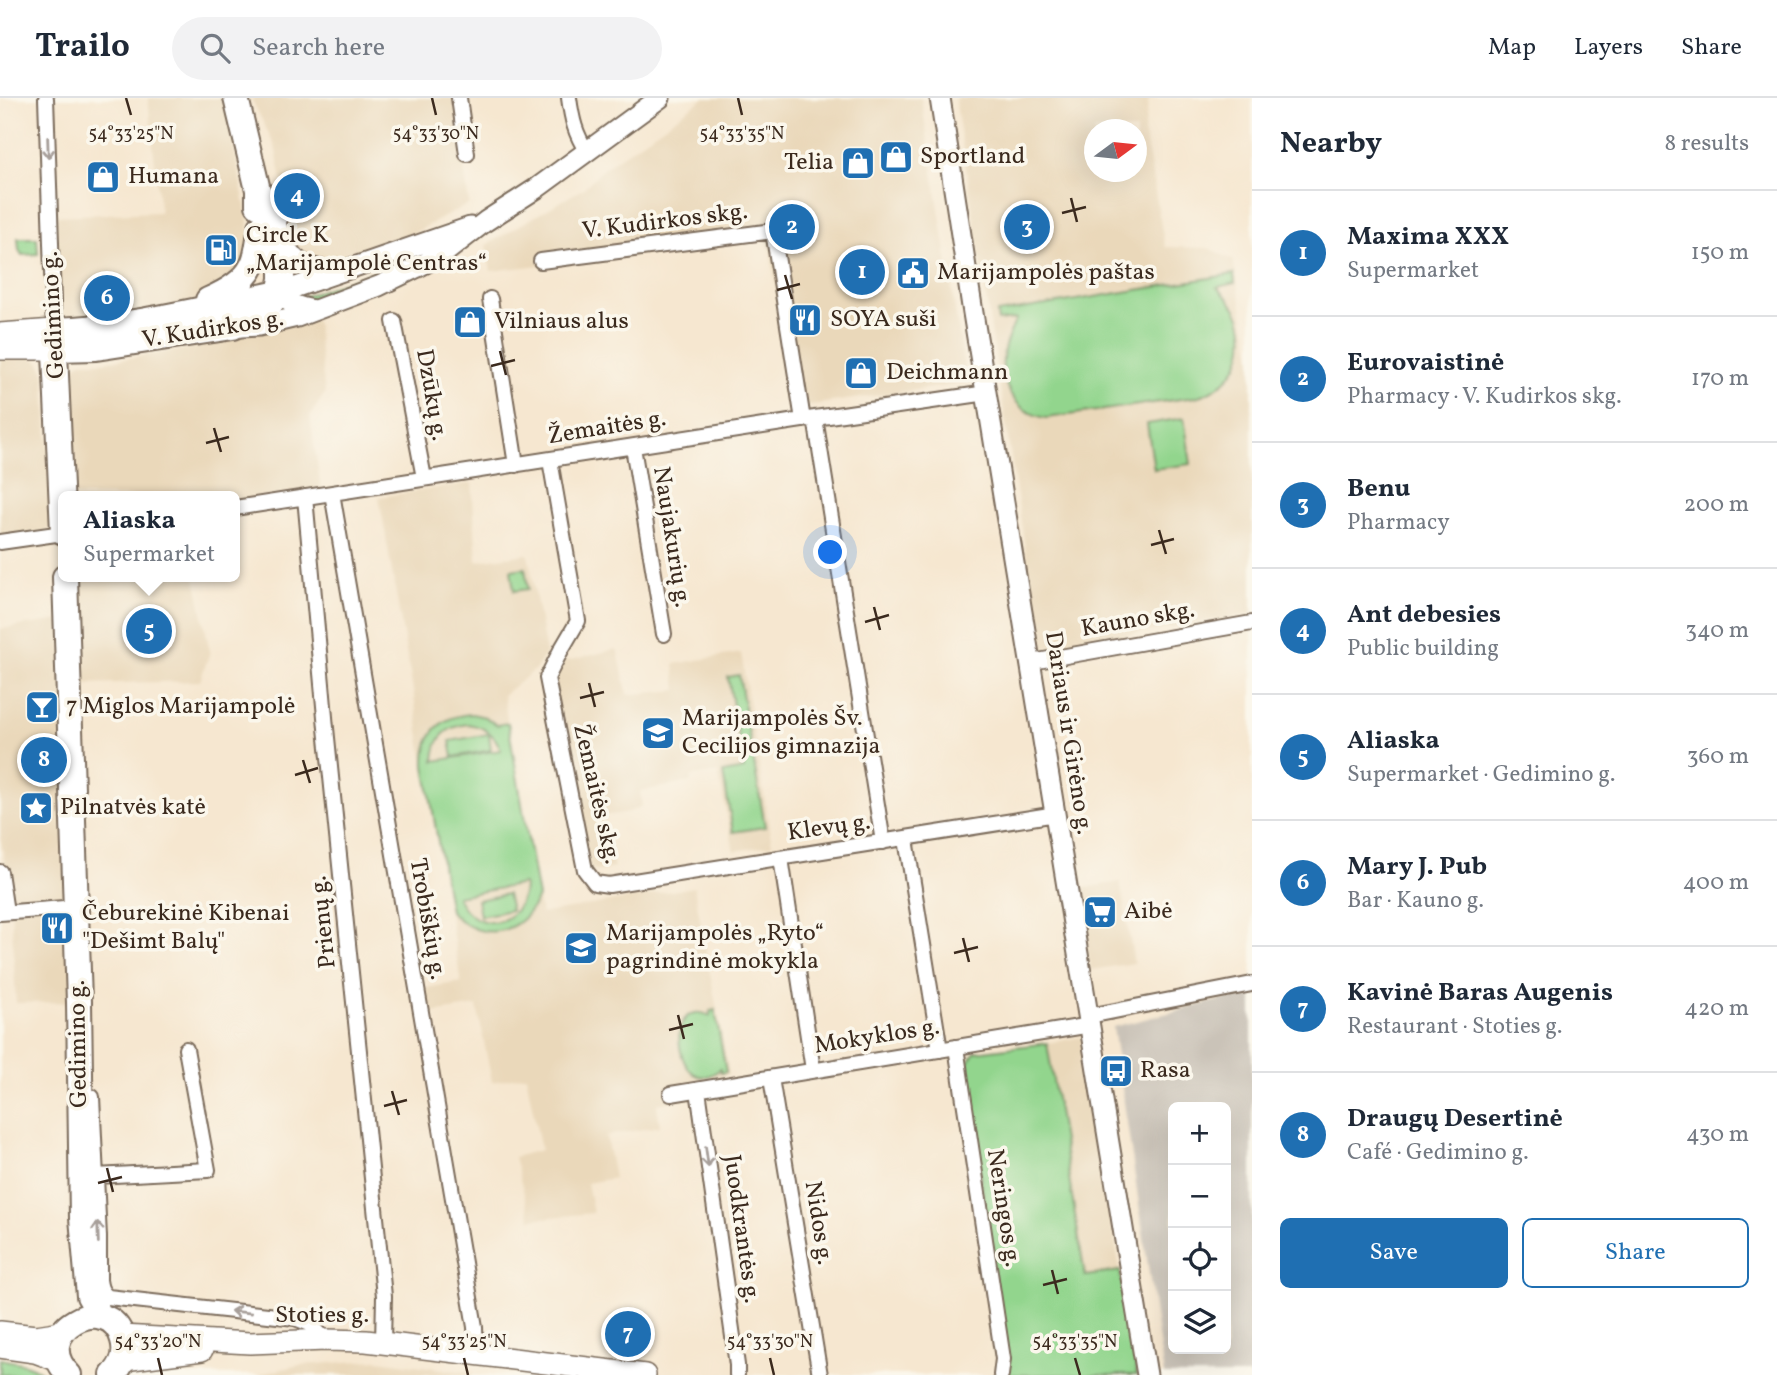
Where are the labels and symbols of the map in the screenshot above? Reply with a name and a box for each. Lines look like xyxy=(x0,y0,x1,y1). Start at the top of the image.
north arrow xyxy=(1084,119,1147,182)
text: 54°33'25"N xyxy=(88,122,174,147)
text: 54°33'30"N xyxy=(393,122,479,147)
text: 54°33'35"N xyxy=(700,122,784,147)
one-way arrow xyxy=(41,136,54,159)
shop icon: Sportland xyxy=(877,138,915,176)
place label: Sportland xyxy=(920,140,1025,174)
shop icon: Telia xyxy=(839,144,877,182)
place label: Telia xyxy=(784,146,834,180)
shop icon: Humana xyxy=(84,158,122,196)
place label: Humana xyxy=(128,160,219,194)
pin: 4 xyxy=(274,170,320,222)
street label: V. Kudirkos skg. xyxy=(580,195,750,249)
pin: 2 xyxy=(769,201,815,253)
pin: 3 xyxy=(1004,201,1050,253)
place label: Circle K „Marijampolė Centras“ xyxy=(246,219,487,281)
fuel station icon: Circle K „Marijampolė Centras“ xyxy=(202,231,240,269)
pin: 1 xyxy=(839,246,885,298)
street label: Gedimino g. xyxy=(34,250,74,380)
public building icon: Marijampolės paštas xyxy=(894,254,932,292)
place label: Marijampolės paštas xyxy=(937,256,1155,290)
pin: 6 xyxy=(84,272,130,324)
restaurant icon: SOYA suši xyxy=(786,301,824,339)
street label: V. Kudirkos g. xyxy=(140,302,286,358)
shop icon: Vilniaus alus xyxy=(451,303,489,341)
place label: SOYA suši xyxy=(830,303,937,337)
place label: Vilniaus alus xyxy=(494,305,629,339)
street label: Dzūkų g. xyxy=(406,347,456,443)
shop icon: Deichmann xyxy=(842,354,880,392)
place label: Deichmann xyxy=(886,356,1008,390)
street label: Žemaitės g. xyxy=(545,402,669,454)
street label: Naujakurių g. xyxy=(643,464,699,610)
your location xyxy=(813,535,847,569)
street label: Kauno skg. xyxy=(1078,593,1198,647)
pin: 5 xyxy=(126,605,172,657)
street label: Dariaus ir Girėno g. xyxy=(1035,629,1101,837)
bar icon: 7 Miglos Marijampolė xyxy=(23,688,61,726)
place label: 7 Miglos Marijampolė xyxy=(66,690,295,724)
place label: Marijampolės Šv. Cecilijos gimnazija xyxy=(682,702,881,764)
school or university icon: Marijampolės Šv. Cecilijos gimnazija xyxy=(639,714,677,752)
street label: Žemaitės skg. xyxy=(563,721,629,867)
pin: 8 xyxy=(21,734,67,786)
place icon: Pilnatvės katė xyxy=(17,789,55,827)
place label: Pilnatvės katė xyxy=(60,791,206,825)
street label: Klevų g. xyxy=(785,805,873,851)
street label: Trobiškių g. xyxy=(400,856,454,982)
street label: Prienų g. xyxy=(302,874,346,970)
supermarket icon: Aibė xyxy=(1081,893,1119,931)
place label: Aibė xyxy=(1124,895,1173,929)
place label: Čeburekinė Kibenai "Dešimt Balų" xyxy=(82,897,289,959)
restaurant icon: Čeburekinė Kibenai "Dešimt Balų" xyxy=(38,909,76,947)
place label: Marijampolės „Ryto“ pagrindinė mokykla xyxy=(606,917,824,979)
school or university icon: Marijampolės „Ryto“ pagrindinė mokykla xyxy=(562,929,600,967)
street label: Gedimino g. xyxy=(61,980,97,1108)
street label: Mokyklos g. xyxy=(812,1010,942,1064)
bus stop icon: Rasa xyxy=(1097,1052,1135,1090)
place label: Rasa xyxy=(1140,1054,1191,1088)
one-way arrow xyxy=(701,1145,714,1168)
street label: Neringos g. xyxy=(977,1147,1029,1269)
street label: Juodkrantės g. xyxy=(714,1153,768,1305)
street label: Nidos g. xyxy=(795,1179,841,1267)
one-way arrow xyxy=(92,1221,105,1244)
street label: Stoties g. xyxy=(275,1299,369,1333)
one-way arrow xyxy=(230,1306,253,1319)
pin: 7 xyxy=(605,1308,651,1360)
text: 54°33'20"N xyxy=(115,1330,201,1355)
text: 54°33'25"N xyxy=(421,1330,507,1355)
text: 54°33'30"N xyxy=(727,1330,813,1355)
text: 54°33'35"N xyxy=(1033,1330,1117,1355)

